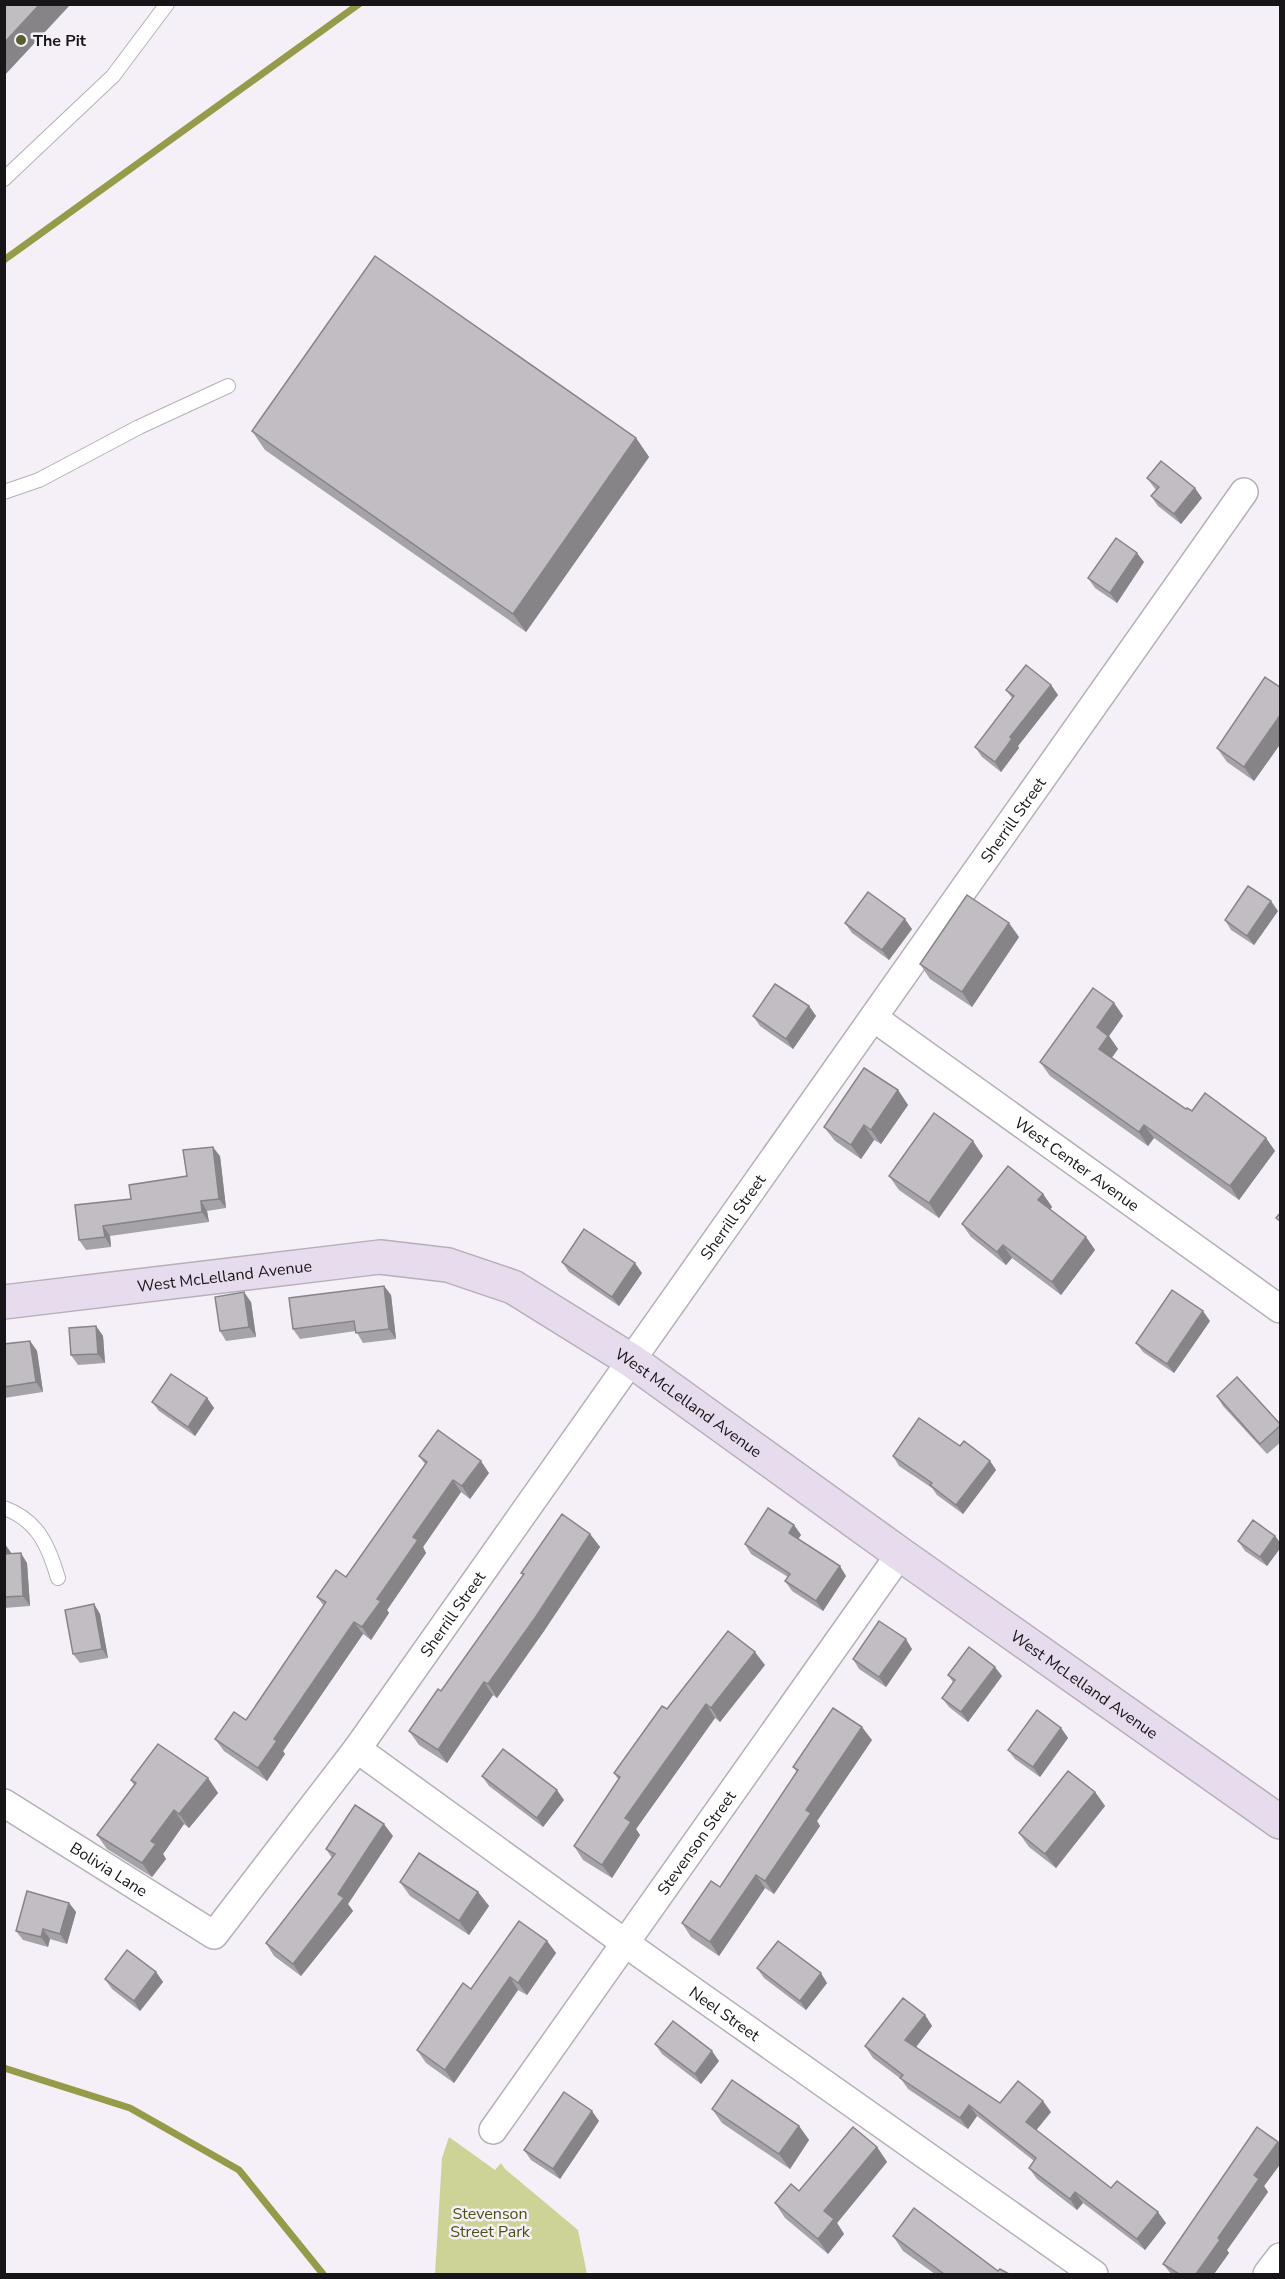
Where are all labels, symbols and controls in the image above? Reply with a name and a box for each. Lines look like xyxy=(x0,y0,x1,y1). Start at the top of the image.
place label: The Pit xyxy=(33,30,87,52)
marker: The Pit xyxy=(14,33,28,47)
street label: Sherrill Street xyxy=(976,773,1052,867)
street label: West Center Avenue xyxy=(1010,1112,1143,1217)
street label: Sherrill Street xyxy=(696,1170,771,1265)
street label: West McLelland Avenue xyxy=(136,1255,313,1298)
street label: West McLelland Avenue xyxy=(611,1343,766,1463)
street label: Sherrill Street xyxy=(415,1567,491,1662)
street label: West McLelland Avenue xyxy=(1006,1625,1162,1745)
street label: Stevenson Street xyxy=(652,1786,742,1900)
street label: Bolivia Lane xyxy=(66,1837,151,1902)
street label: Neel Street xyxy=(685,1982,764,2047)
park label: Stevenson Street Park xyxy=(450,2203,531,2243)

